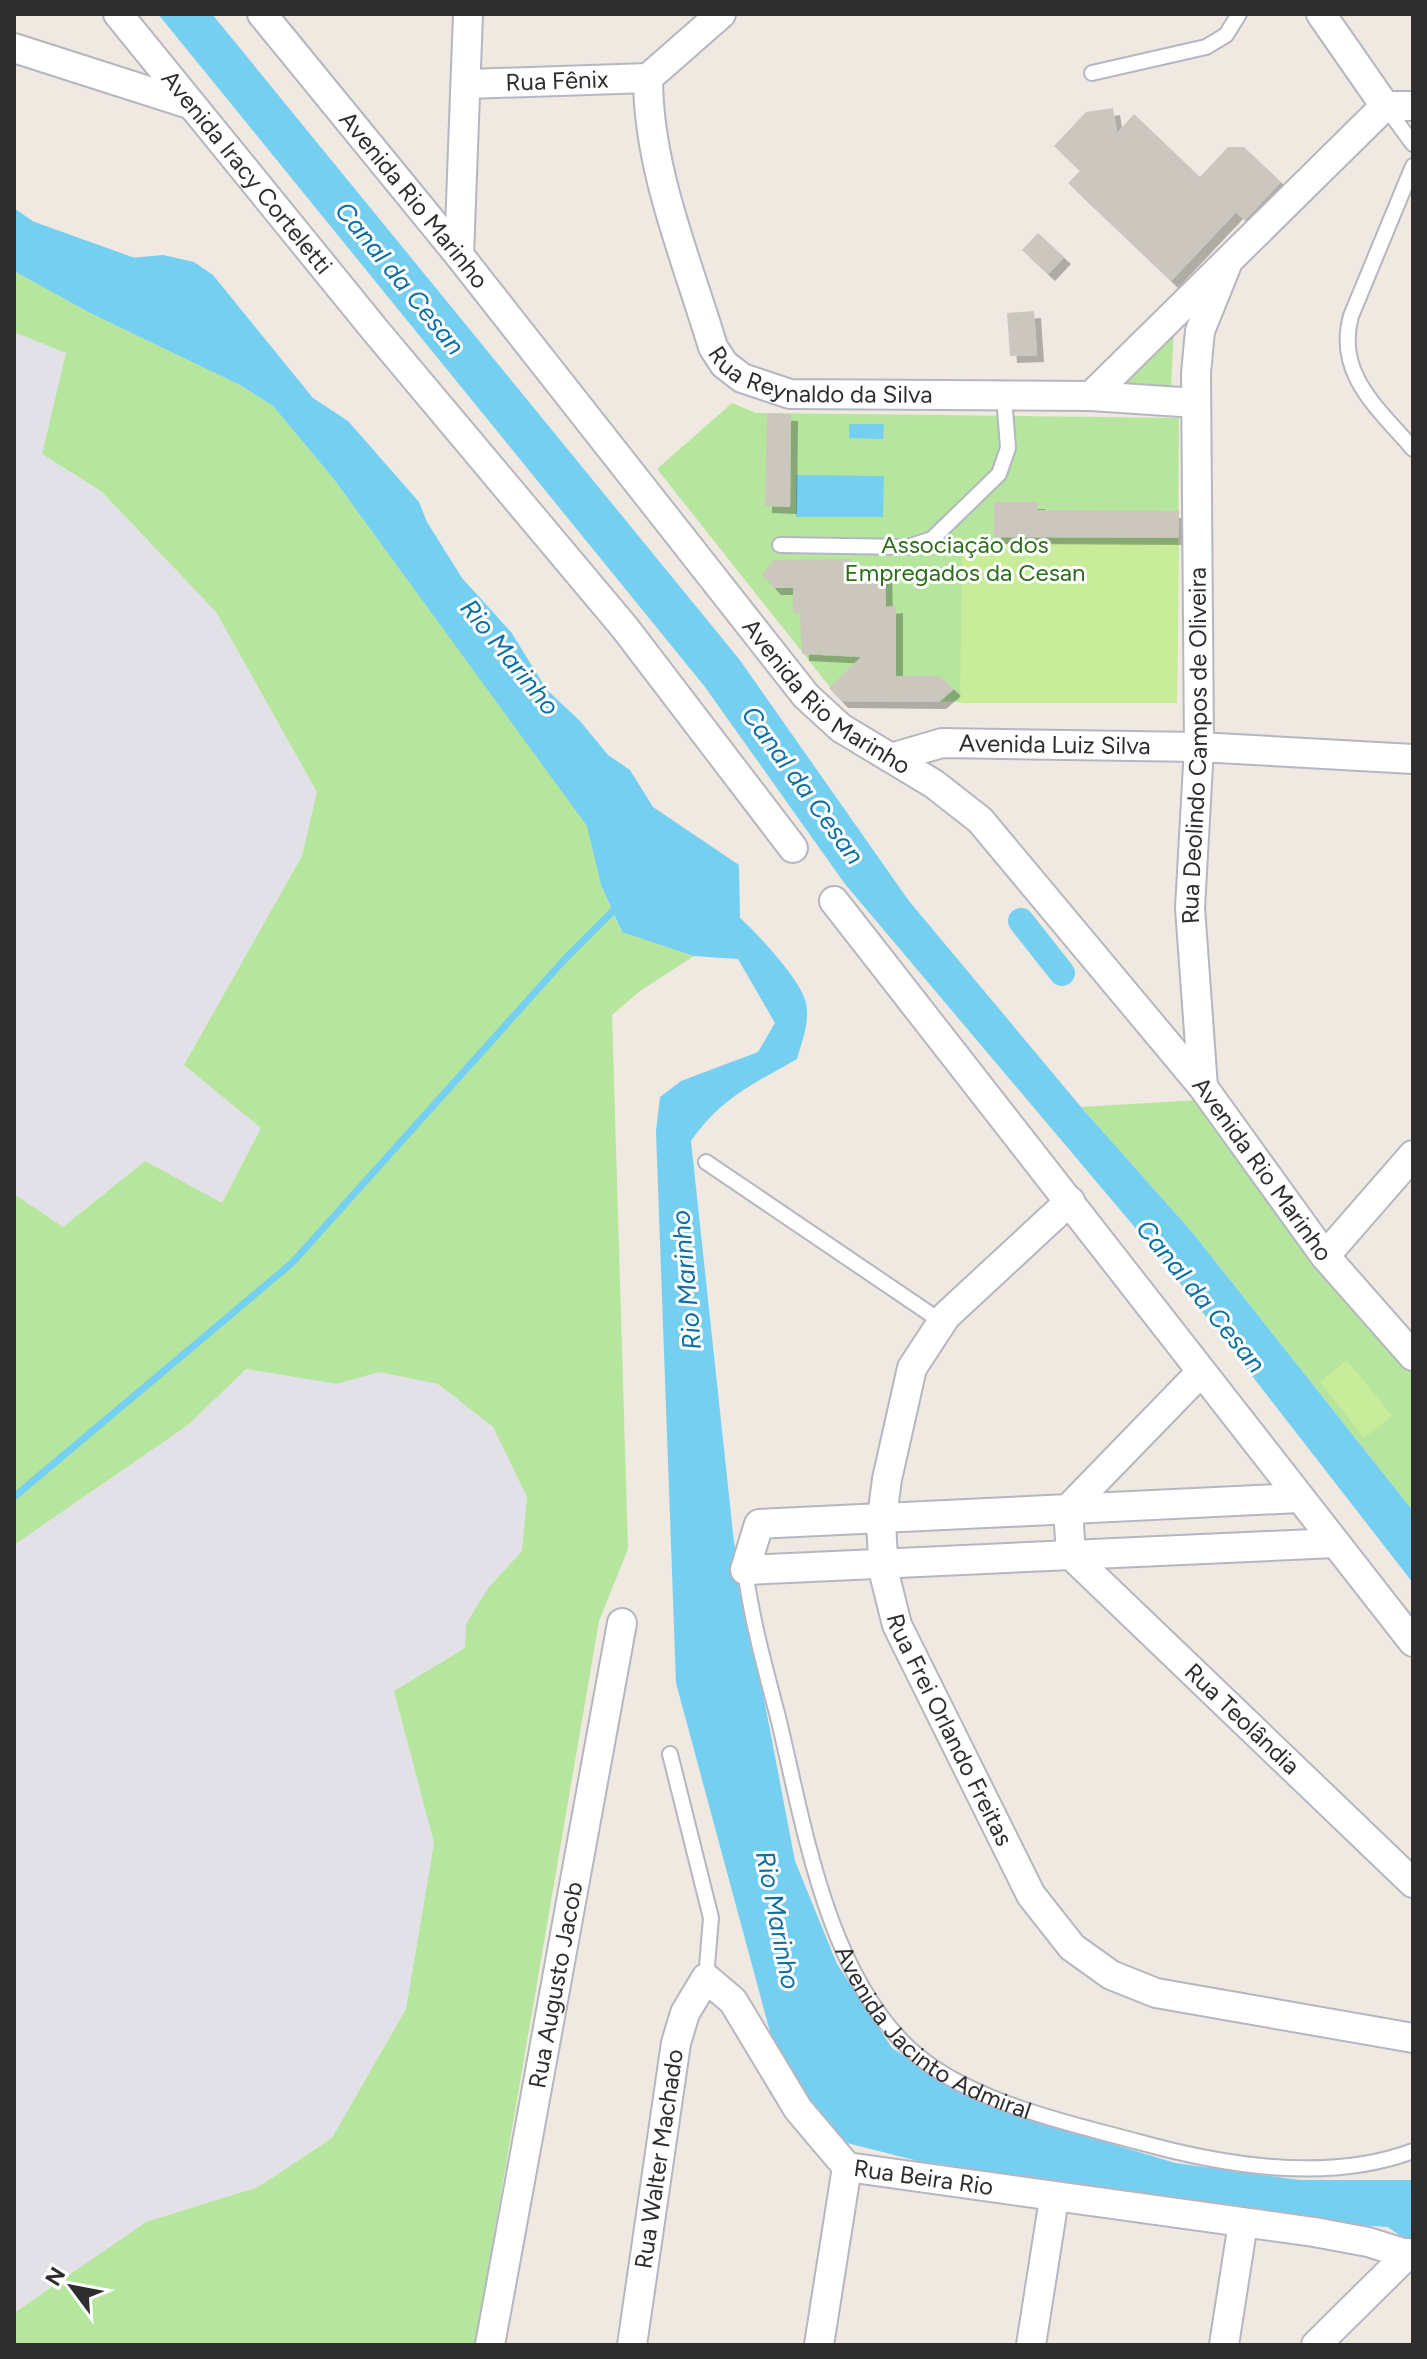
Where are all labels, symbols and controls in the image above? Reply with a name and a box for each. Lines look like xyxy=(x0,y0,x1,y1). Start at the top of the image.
street label: Avenida Iracy Corteletti xyxy=(156,64,339,280)
street label: Rua Fênix xyxy=(505,64,610,97)
street label: Avenida Rio Marinho xyxy=(333,105,495,294)
water label: Canal da Cesan xyxy=(328,195,472,361)
street label: Rua Reynaldo da Silva xyxy=(702,340,933,409)
park label: Associação dos Empregados da Cesan xyxy=(845,530,1085,587)
street label: Rua Deolindo Campos de Oliveira xyxy=(1175,567,1213,925)
water label: Rio Marinho xyxy=(453,592,567,722)
street label: Avenida Rio Marinho xyxy=(737,613,916,780)
water label: Canal da Cesan xyxy=(735,700,871,870)
street label: Avenida Luiz Silva xyxy=(959,728,1151,760)
street label: Avenida Rio Marinho xyxy=(1187,1071,1339,1267)
water label: Rio Marinho xyxy=(664,1209,708,1351)
water label: Canal da Cesan xyxy=(1129,1213,1273,1379)
street label: Rua Frei Orlando Freitas xyxy=(881,1611,1019,1851)
street label: Rua Teolândia xyxy=(1179,1657,1306,1780)
water label: Rio Marinho xyxy=(749,1848,807,1992)
street label: Rua Augusto Jacob xyxy=(522,1879,588,2091)
street label: Avenida Jacinto Admiral xyxy=(829,1941,1035,2125)
street label: Rua Walter Machado xyxy=(628,2047,689,2271)
street label: Rua Beira Rio xyxy=(852,2153,995,2201)
north arrow xyxy=(32,2247,112,2327)
text: N xyxy=(40,2262,71,2291)

